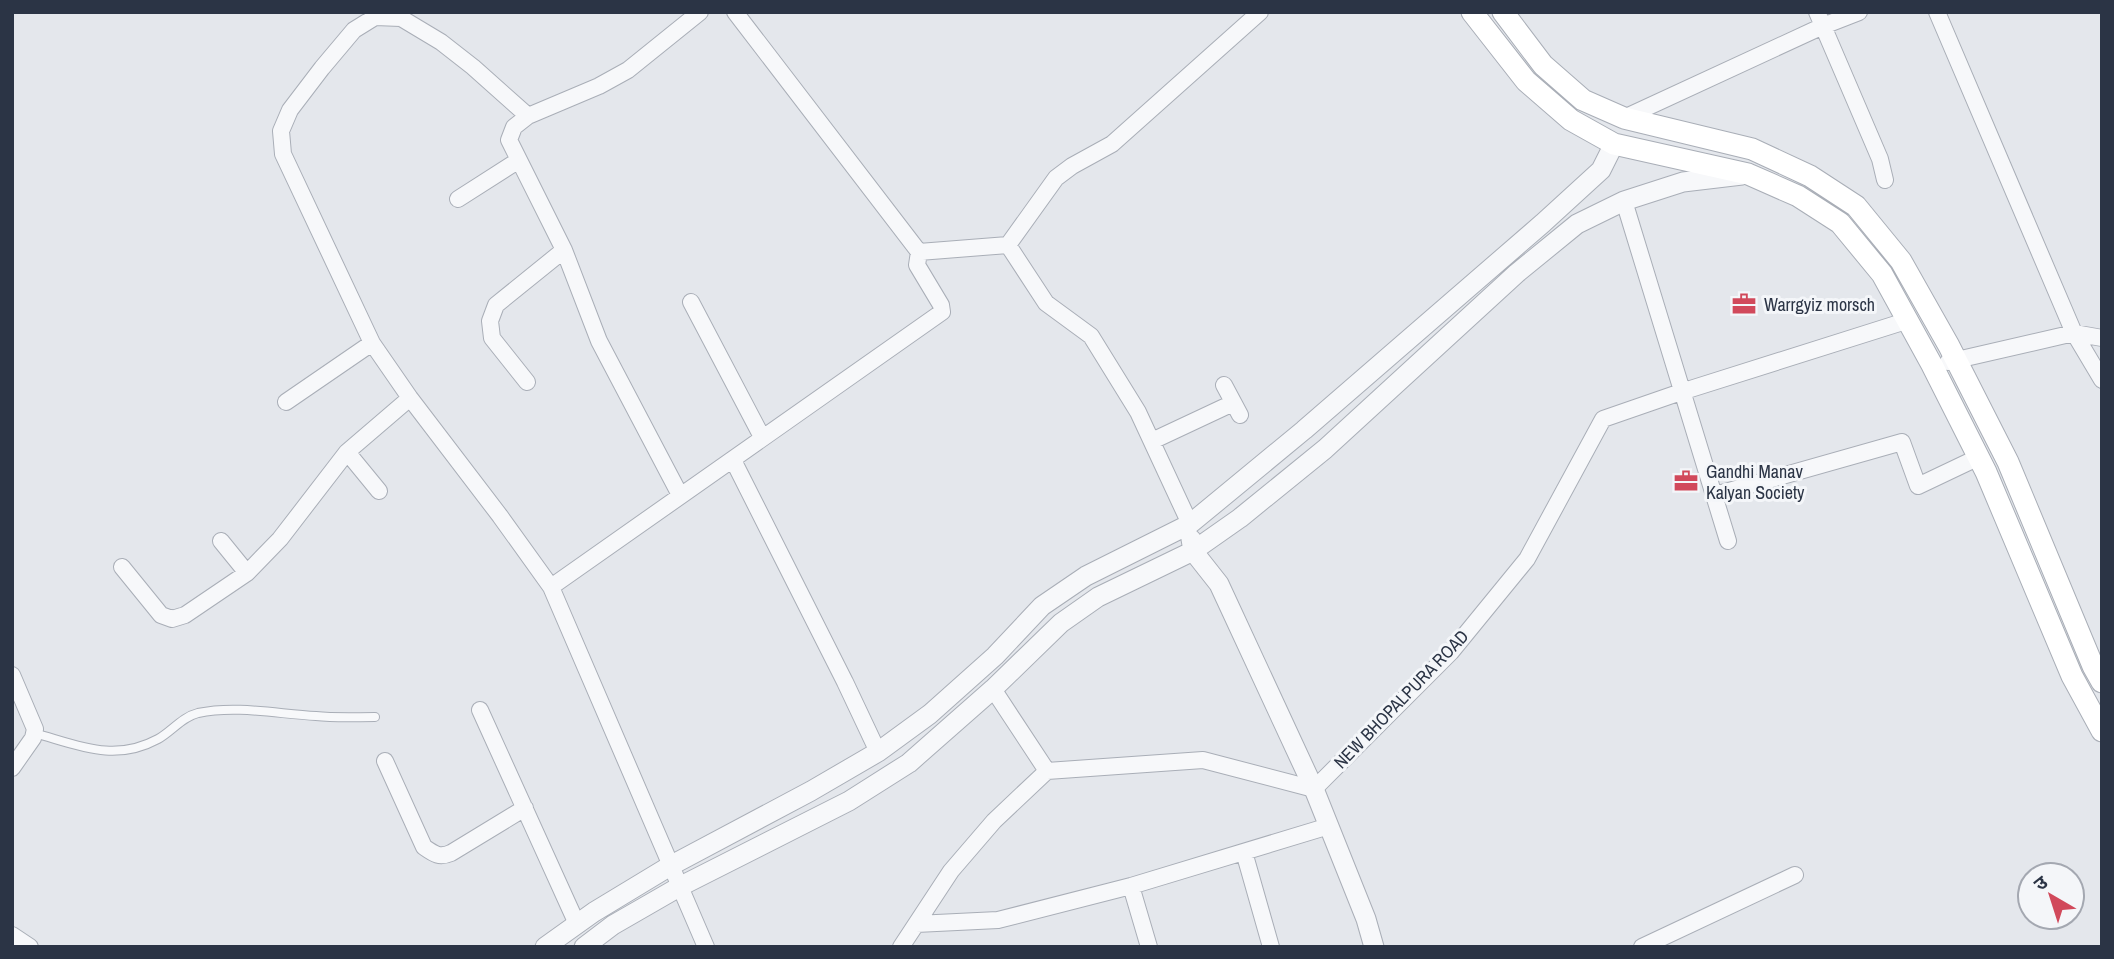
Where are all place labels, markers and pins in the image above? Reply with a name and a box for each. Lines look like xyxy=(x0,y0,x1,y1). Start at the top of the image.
office icon: Warrgyiz morsch xyxy=(1730,290,1758,318)
place label: Warrgyiz morsch xyxy=(1764,292,1875,317)
place label: Gandhi Manav Kalyan Society xyxy=(1706,459,1805,505)
office icon: Gandhi Manav Kalyan Society xyxy=(1672,467,1700,495)

